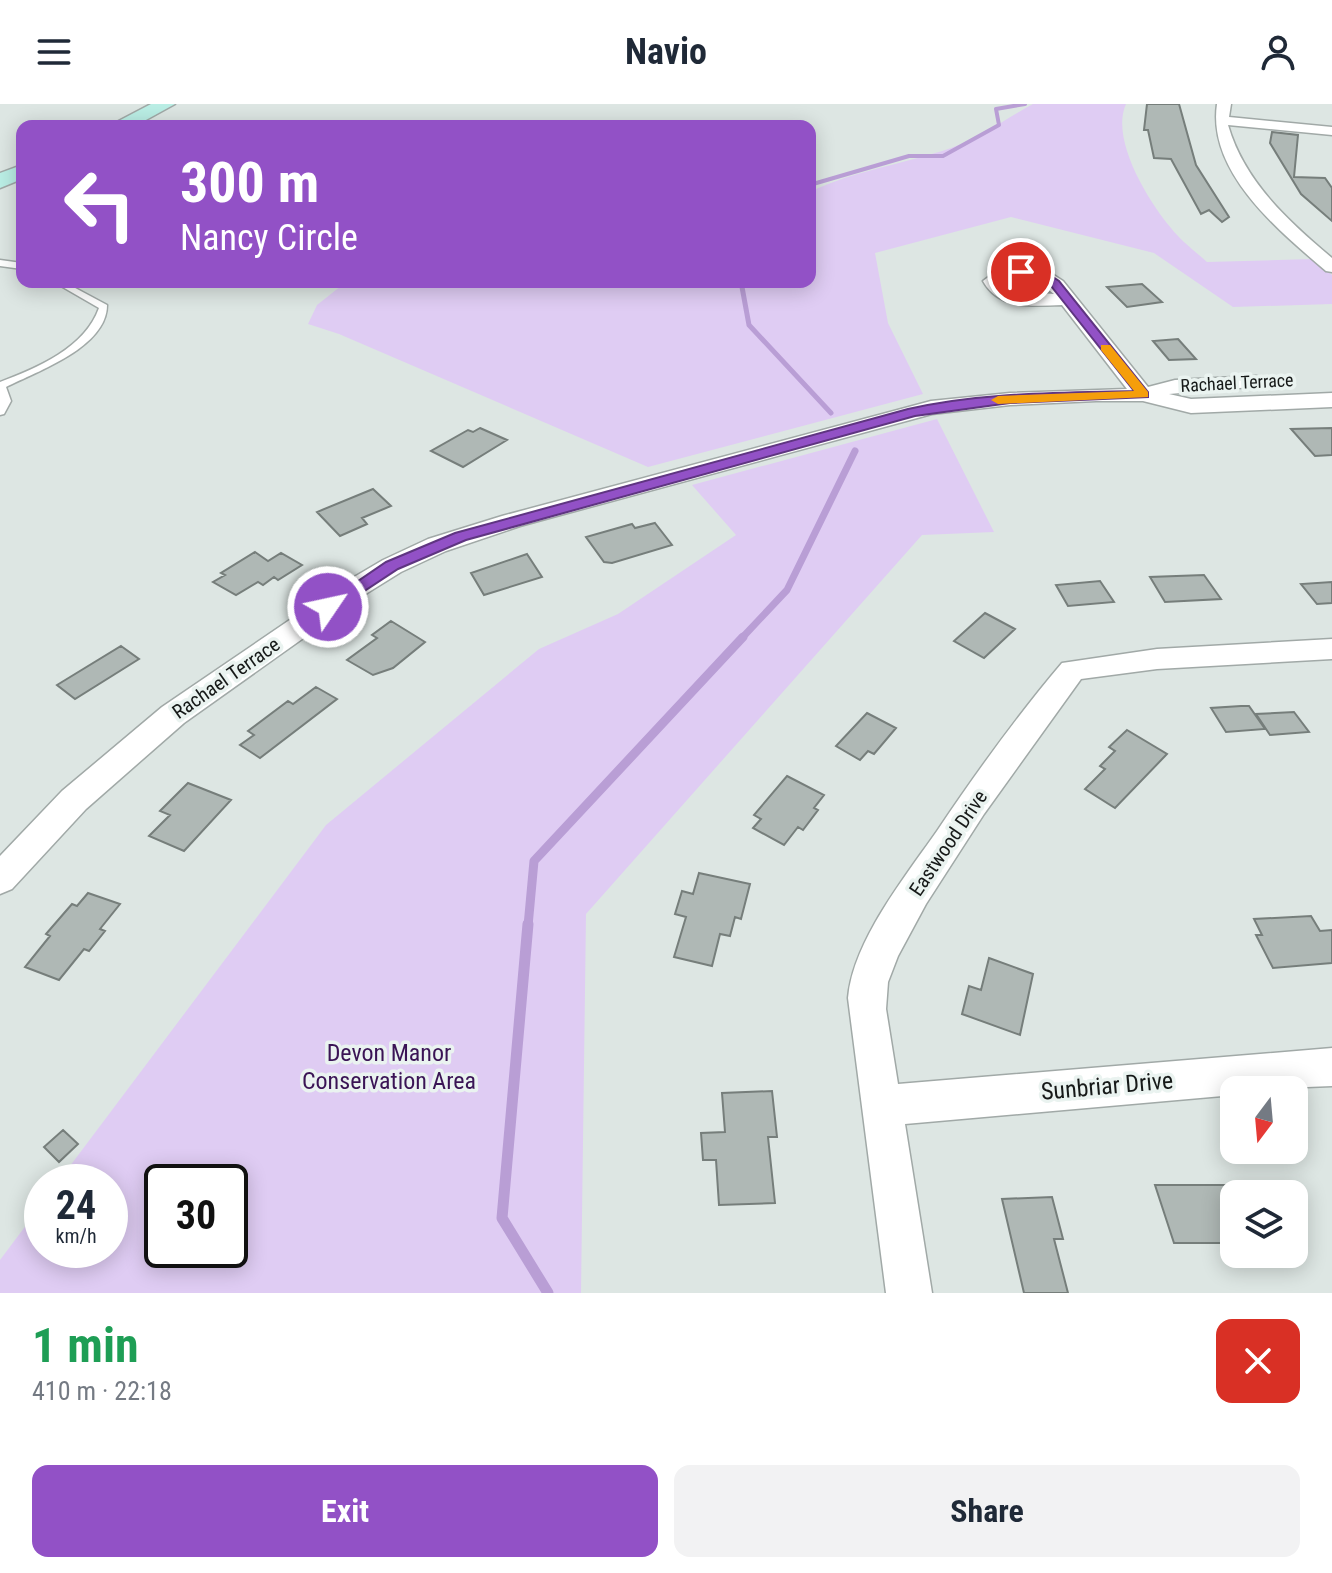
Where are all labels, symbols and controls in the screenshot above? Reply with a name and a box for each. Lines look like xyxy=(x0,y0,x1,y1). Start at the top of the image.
icon: menu xyxy=(32,30,76,74)
icon: person xyxy=(1256,30,1300,74)
text: Navio xyxy=(625,31,707,73)
text: 300 m xyxy=(180,150,319,216)
icon: left xyxy=(48,152,152,256)
text: Nancy Circle xyxy=(180,217,358,259)
pin xyxy=(987,238,1055,306)
icon: arrive xyxy=(999,250,1043,294)
street label: Rachael Terrace xyxy=(1180,369,1294,396)
position arrow xyxy=(286,565,370,649)
street label: Rachael Terrace xyxy=(168,632,284,724)
street label: Eastwood Drive xyxy=(904,786,992,900)
park label: Devon Manor Conservation Area xyxy=(302,1039,476,1095)
street label: Sunbriar Drive xyxy=(1040,1066,1174,1106)
north arrow xyxy=(1220,1076,1308,1164)
map controls xyxy=(1220,1076,1308,1268)
speed limit sign: 30 xyxy=(144,1164,248,1268)
button: layers xyxy=(1220,1180,1308,1268)
text: 24 xyxy=(56,1182,96,1229)
text: km/h xyxy=(55,1224,97,1248)
text: 1 min xyxy=(32,1317,139,1374)
button: close xyxy=(1216,1319,1300,1403)
text: 410 m · 22:18 xyxy=(32,1376,172,1406)
button: Exit xyxy=(32,1465,658,1557)
button: Share xyxy=(674,1465,1300,1557)

